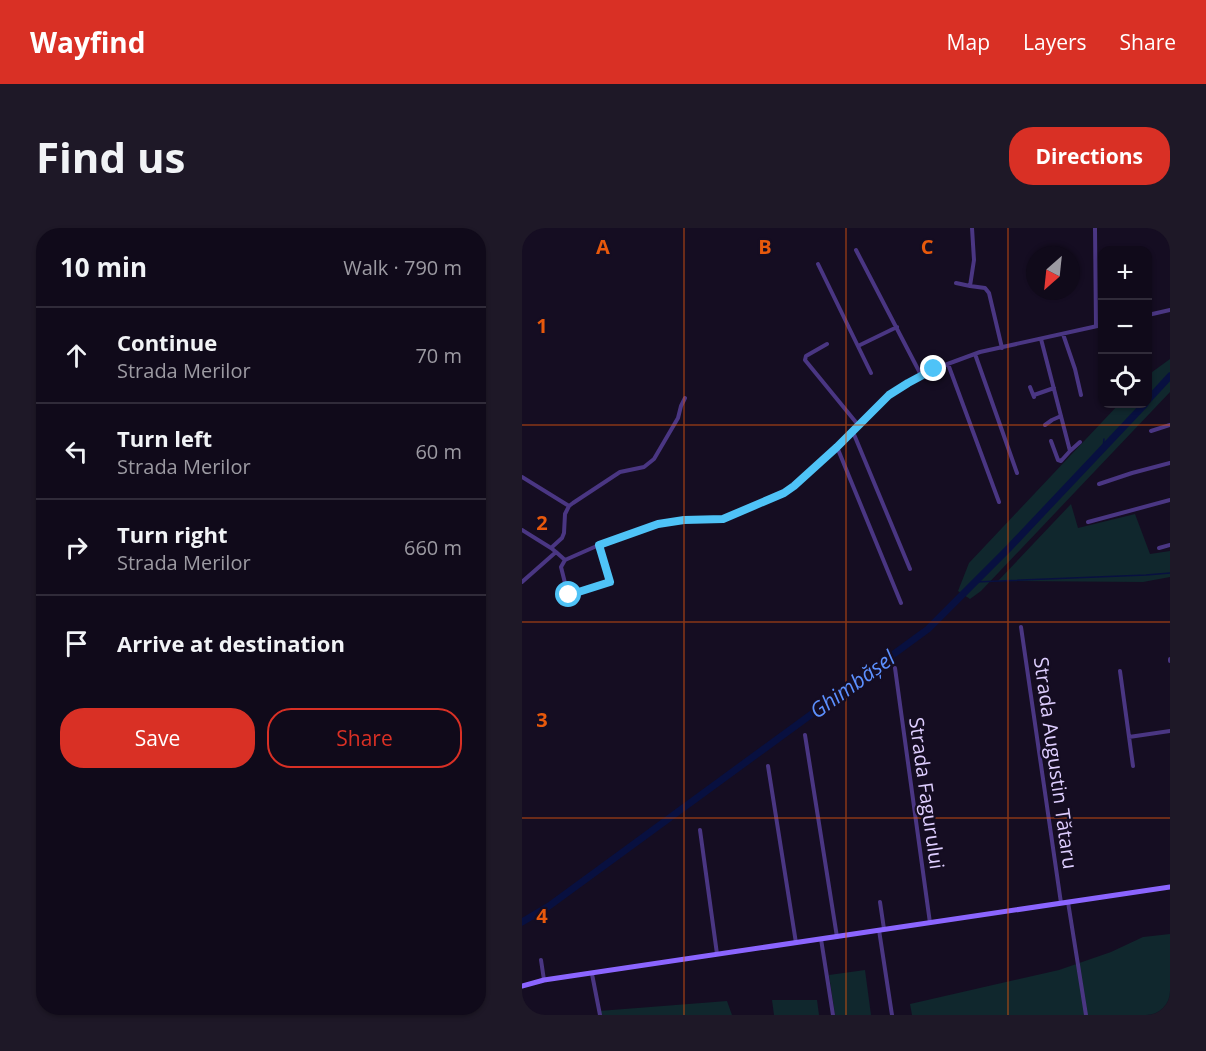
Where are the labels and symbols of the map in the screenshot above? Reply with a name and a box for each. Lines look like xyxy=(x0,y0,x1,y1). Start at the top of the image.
text: A xyxy=(596,233,610,260)
text: B xyxy=(758,233,772,260)
text: C xyxy=(921,233,934,260)
north arrow xyxy=(1026,246,1080,300)
text: 1 xyxy=(536,312,548,339)
route end xyxy=(920,355,946,381)
text: 2 xyxy=(536,509,548,536)
route start xyxy=(555,581,581,607)
water label: Ghimbășel xyxy=(804,643,901,724)
street label: Strada Augustin Tătaru xyxy=(1028,655,1084,871)
text: 3 xyxy=(536,706,548,733)
street label: Strada Fagurului xyxy=(903,715,951,871)
text: 4 xyxy=(536,902,548,929)

